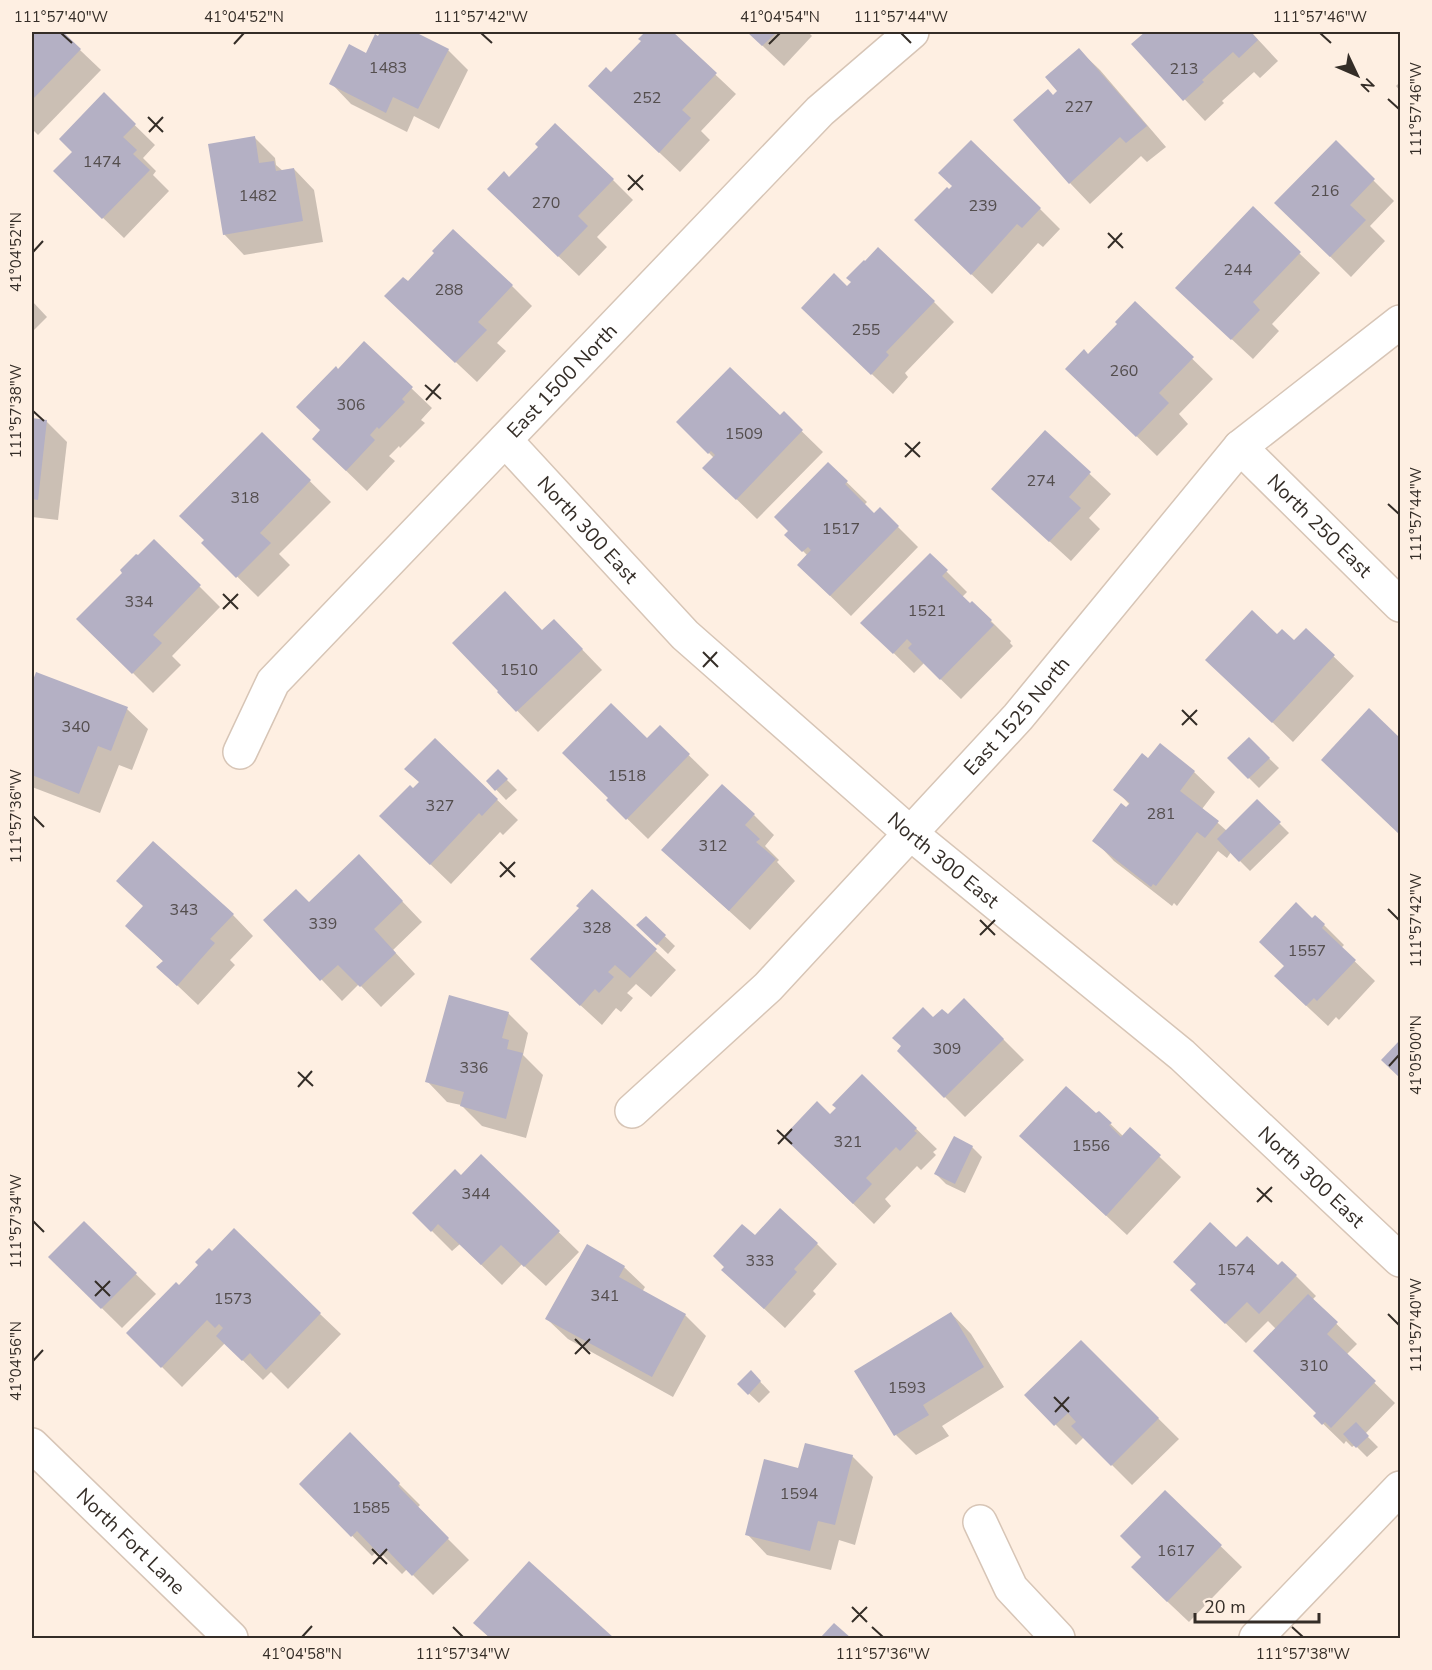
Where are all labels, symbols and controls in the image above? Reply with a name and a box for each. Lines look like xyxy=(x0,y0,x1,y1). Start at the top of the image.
text: 111°57'40"W xyxy=(14,7,109,27)
text: 41°04'52"N xyxy=(204,7,284,27)
text: 111°57'42"W xyxy=(434,7,529,27)
text: 41°04'54"N xyxy=(740,7,820,27)
text: 111°57'44"W xyxy=(854,7,949,27)
text: 111°57'46"W xyxy=(1273,7,1368,27)
north arrow xyxy=(1327,45,1387,105)
house number: 1483 xyxy=(369,57,407,79)
house number: 213 xyxy=(1170,58,1198,80)
text: 111°57'46"W xyxy=(1406,61,1426,156)
text: N xyxy=(1355,73,1379,97)
house number: 252 xyxy=(633,87,661,109)
house number: 227 xyxy=(1065,96,1093,118)
house number: 1474 xyxy=(83,151,122,173)
house number: 216 xyxy=(1311,180,1339,202)
house number: 1482 xyxy=(239,185,277,207)
house number: 270 xyxy=(532,192,560,214)
house number: 239 xyxy=(969,195,997,217)
text: 41°04'52"N xyxy=(6,212,26,292)
house number: 244 xyxy=(1224,259,1253,281)
house number: 288 xyxy=(435,279,463,301)
street label: East 1500 North xyxy=(501,317,623,444)
house number: 255 xyxy=(852,319,880,341)
house number: 260 xyxy=(1110,360,1138,382)
text: 111°57'38"W xyxy=(6,363,26,458)
house number: 306 xyxy=(337,394,365,416)
house number: 1509 xyxy=(725,423,763,445)
text: 111°57'44"W xyxy=(1406,466,1426,561)
street label: North 250 East xyxy=(1261,468,1379,584)
street label: North 300 East xyxy=(531,470,645,590)
house number: 274 xyxy=(1027,470,1056,492)
house number: 318 xyxy=(231,487,259,509)
house number: 1517 xyxy=(822,518,860,540)
house number: 334 xyxy=(125,591,154,613)
house number: 1521 xyxy=(908,600,946,622)
street label: East 1525 North xyxy=(957,651,1076,781)
house number: 1510 xyxy=(500,659,538,681)
house number: 340 xyxy=(62,716,90,738)
house number: 1518 xyxy=(608,765,646,787)
text: 111°57'36"W xyxy=(6,768,26,863)
house number: 327 xyxy=(426,795,454,817)
house number: 281 xyxy=(1147,803,1175,825)
street label: North 300 East xyxy=(882,806,1006,915)
house number: 312 xyxy=(699,835,727,857)
text: 111°57'42"W xyxy=(1406,872,1426,967)
house number: 343 xyxy=(170,899,198,921)
house number: 339 xyxy=(309,913,337,935)
house number: 328 xyxy=(583,917,611,939)
house number: 1557 xyxy=(1288,940,1326,962)
text: 41°05'00"N xyxy=(1406,1015,1426,1095)
house number: 309 xyxy=(933,1038,961,1060)
house number: 336 xyxy=(460,1057,488,1079)
street label: North 300 East xyxy=(1252,1120,1371,1234)
house number: 321 xyxy=(834,1131,862,1153)
house number: 1556 xyxy=(1072,1135,1110,1157)
text: 111°57'34"W xyxy=(6,1173,26,1268)
house number: 344 xyxy=(462,1183,491,1205)
house number: 333 xyxy=(746,1250,774,1272)
house number: 1574 xyxy=(1217,1259,1256,1281)
text: 111°57'40"W xyxy=(1406,1277,1426,1372)
house number: 341 xyxy=(591,1285,619,1307)
house number: 1573 xyxy=(214,1288,252,1310)
text: 41°04'56"N xyxy=(6,1321,26,1401)
house number: 310 xyxy=(1300,1355,1328,1377)
house number: 1593 xyxy=(888,1377,926,1399)
street label: North Fort Lane xyxy=(71,1482,192,1600)
house number: 1594 xyxy=(780,1483,819,1505)
house number: 1585 xyxy=(352,1497,390,1519)
house number: 1617 xyxy=(1157,1540,1195,1562)
scale bar xyxy=(1195,1586,1320,1624)
text: 20 m xyxy=(1204,1595,1246,1619)
text: 41°04'58"N xyxy=(262,1644,342,1664)
text: 111°57'34"W xyxy=(416,1644,511,1664)
text: 111°57'36"W xyxy=(836,1644,931,1664)
text: 111°57'38"W xyxy=(1256,1644,1351,1664)

